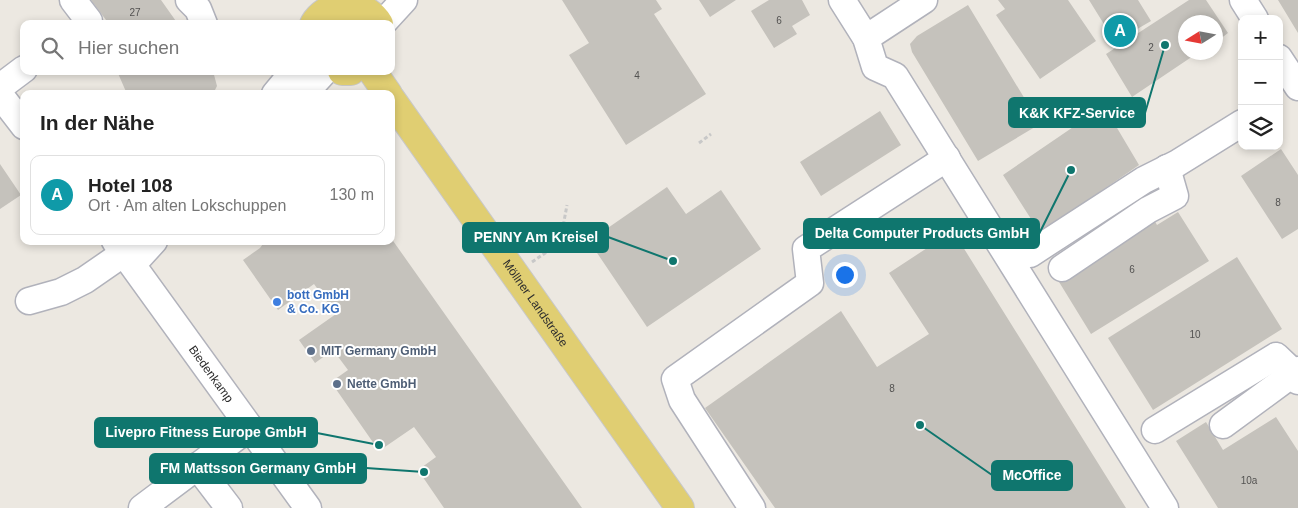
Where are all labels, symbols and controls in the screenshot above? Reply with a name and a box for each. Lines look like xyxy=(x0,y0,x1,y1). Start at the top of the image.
house number: 27 xyxy=(129,7,141,18)
pin: A xyxy=(1104,12,1136,50)
house number: 6 xyxy=(776,15,782,26)
north arrow xyxy=(1178,15,1223,60)
map controls xyxy=(1238,15,1283,150)
button: + xyxy=(1238,15,1283,60)
search box xyxy=(20,20,395,75)
icon: search xyxy=(38,34,66,62)
text: Hier suchen xyxy=(78,37,179,58)
house number: 2 xyxy=(1148,42,1154,53)
button: − xyxy=(1238,60,1283,105)
house number: 4 xyxy=(634,70,640,81)
callout: K&K KFZ-Service xyxy=(1009,98,1145,127)
text: K&K KFZ-Service xyxy=(1019,105,1135,121)
button: layers xyxy=(1238,105,1283,150)
text: In der Nähe xyxy=(40,111,154,134)
text: Hotel 108 xyxy=(88,175,172,196)
text: A xyxy=(51,186,63,203)
text: 130 m xyxy=(330,186,374,203)
text: Ort · Am alten Lokschuppen xyxy=(88,197,286,214)
house number: 8 xyxy=(1275,197,1281,208)
callout: Delta Computer Products GmbH xyxy=(804,219,1039,248)
callout: PENNY Am Kreisel xyxy=(463,223,608,252)
text: Delta Computer Products GmbH xyxy=(815,225,1029,241)
text: PENNY Am Kreisel xyxy=(474,229,598,245)
street label: Möllner Landstraße xyxy=(500,257,571,350)
your location xyxy=(832,262,858,288)
house number: 6 xyxy=(1129,264,1135,275)
place label: bott GmbH & Co. KG xyxy=(287,288,349,316)
marker: bott GmbH & Co. KG xyxy=(271,296,283,308)
house number: 10 xyxy=(1189,329,1201,340)
street label: Biedenkamp xyxy=(186,343,237,405)
place label: MIT Germany GmbH xyxy=(321,344,436,358)
marker: MIT Germany GmbH xyxy=(305,345,317,357)
place label: Nette GmbH xyxy=(347,377,416,391)
marker: Nette GmbH xyxy=(331,378,343,390)
house number: 8 xyxy=(889,383,895,394)
callout: Livepro Fitness Europe GmbH xyxy=(95,418,317,447)
text: Livepro Fitness Europe GmbH xyxy=(105,424,307,440)
callout: FM Mattsson Germany GmbH xyxy=(150,454,366,483)
text: FM Mattsson Germany GmbH xyxy=(160,460,356,476)
callout: McOffice xyxy=(992,461,1072,490)
text: McOffice xyxy=(1002,467,1062,483)
house number: 10a xyxy=(1241,475,1258,486)

